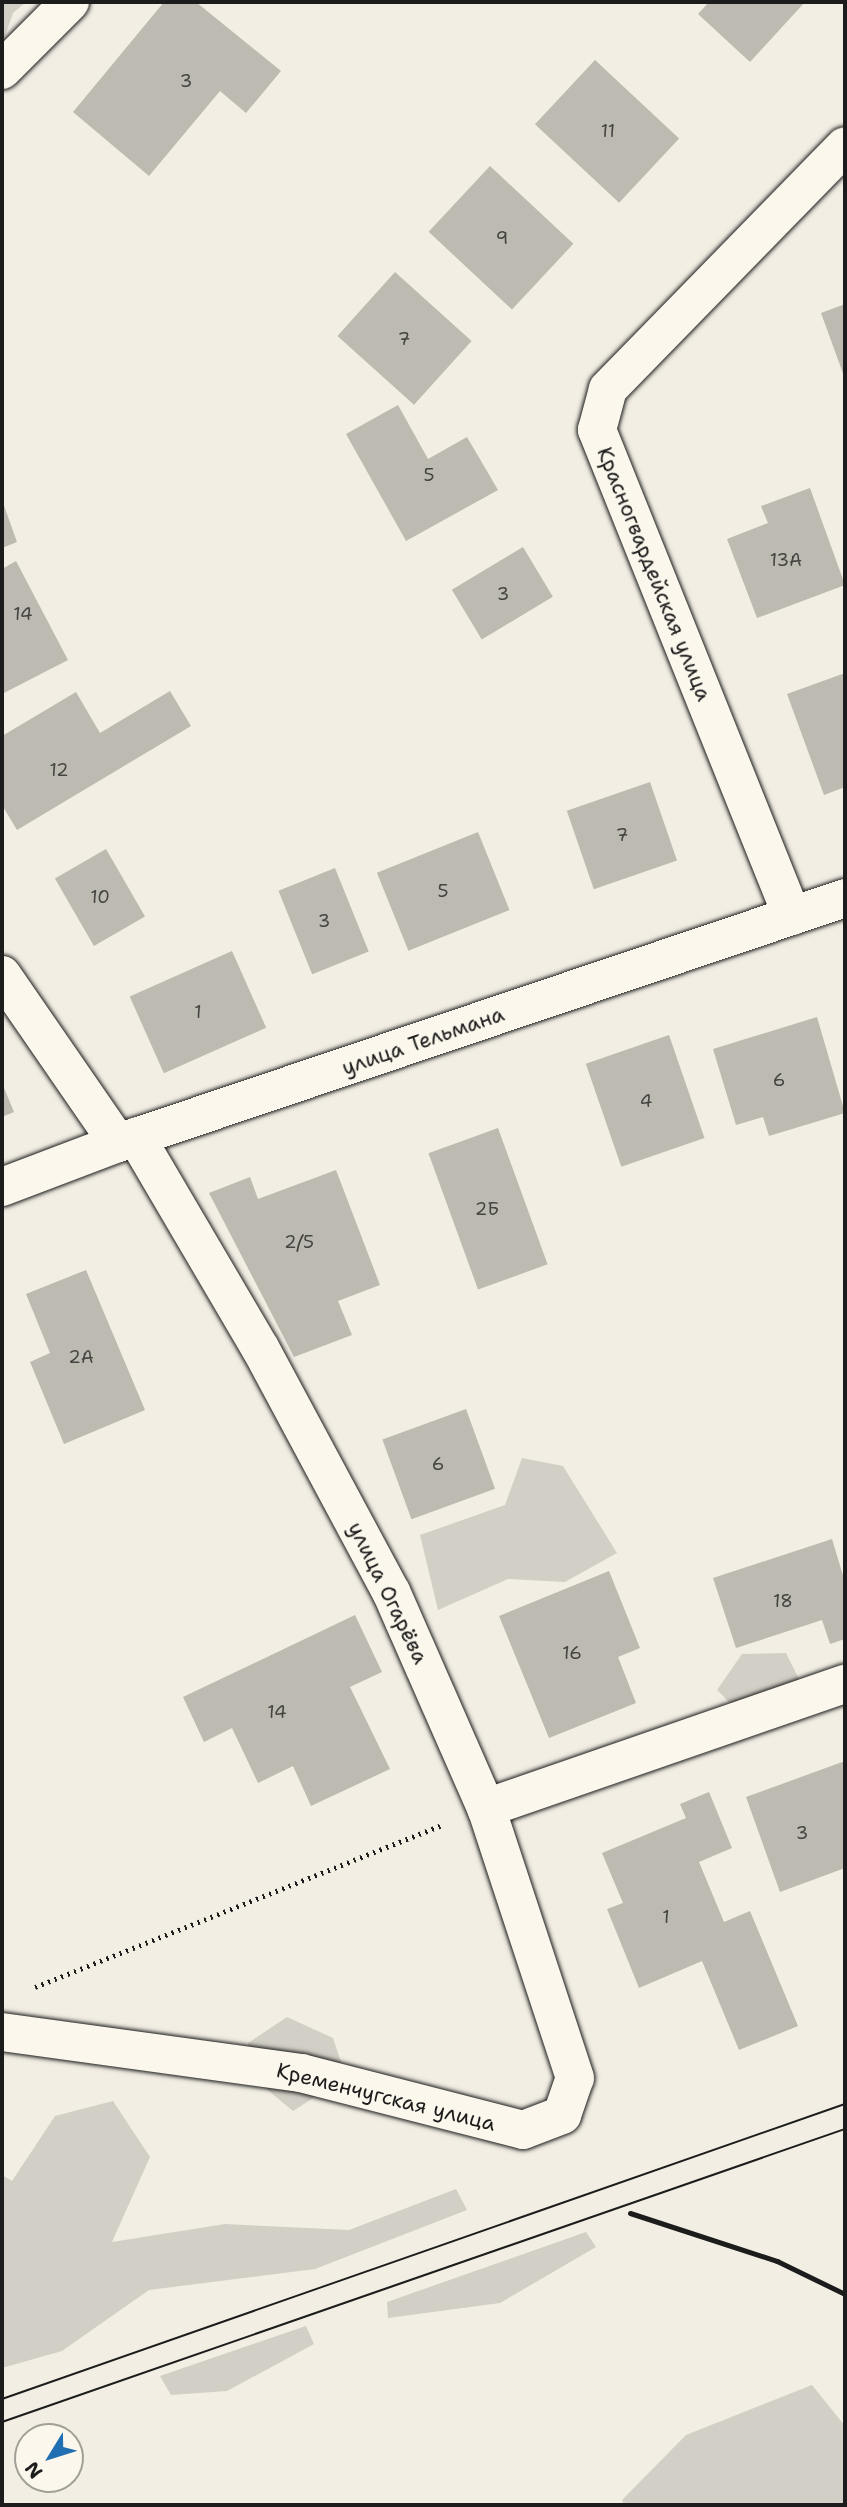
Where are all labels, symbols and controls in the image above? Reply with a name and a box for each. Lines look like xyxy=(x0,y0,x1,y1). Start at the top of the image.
house number: 3 xyxy=(180,70,192,92)
house number: 11 xyxy=(601,120,615,142)
house number: 9 xyxy=(496,227,508,249)
house number: 7 xyxy=(398,328,410,350)
street label: Красногвардейская улица xyxy=(591,443,717,705)
house number: 5 xyxy=(423,464,435,486)
house number: 13А xyxy=(770,549,802,571)
house number: 3 xyxy=(497,583,509,605)
house number: 14 xyxy=(13,603,33,625)
house number: 12 xyxy=(49,759,69,781)
house number: 7 xyxy=(616,824,628,846)
house number: 5 xyxy=(437,880,449,902)
house number: 10 xyxy=(90,886,110,908)
house number: 3 xyxy=(318,910,330,932)
house number: 1 xyxy=(194,1001,202,1023)
street label: улица Тельмана xyxy=(339,1001,507,1081)
house number: 6 xyxy=(773,1069,785,1091)
house number: 4 xyxy=(640,1090,652,1112)
house number: 2Б xyxy=(475,1198,499,1220)
house number: 2/5 xyxy=(284,1231,314,1253)
house number: 2А xyxy=(68,1346,94,1368)
house number: 6 xyxy=(432,1453,444,1475)
street label: улица Огарёва xyxy=(343,1518,433,1668)
house number: 18 xyxy=(773,1590,793,1612)
house number: 16 xyxy=(562,1642,582,1664)
house number: 14 xyxy=(267,1701,287,1723)
house number: 3 xyxy=(796,1822,808,1844)
house number: 1 xyxy=(662,1906,670,1928)
street label: Кременчугская улица xyxy=(274,2058,498,2136)
north arrow xyxy=(14,2423,84,2493)
text: N xyxy=(19,2456,48,2484)

